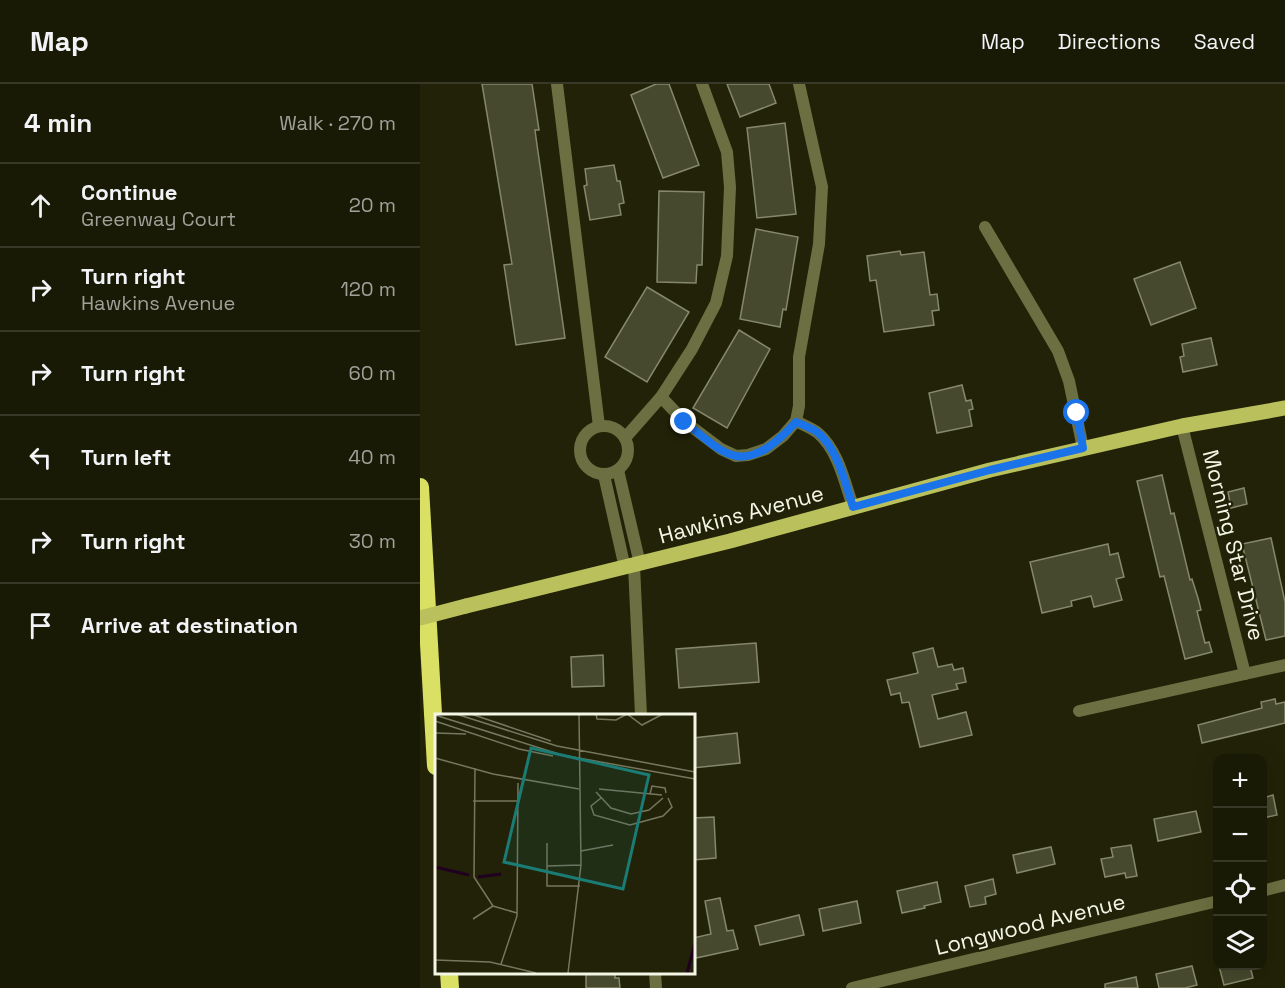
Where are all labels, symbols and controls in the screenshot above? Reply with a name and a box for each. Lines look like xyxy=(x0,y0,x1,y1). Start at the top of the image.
text: Map xyxy=(30,23,89,59)
text: Map xyxy=(981,28,1025,55)
text: Directions xyxy=(1058,28,1161,55)
text: Saved xyxy=(1194,28,1255,55)
text: 4 min xyxy=(24,106,92,140)
text: Walk · 270 m xyxy=(279,110,396,136)
text: Continue xyxy=(81,178,177,206)
icon: ahead xyxy=(24,189,57,222)
text: 20 m xyxy=(349,192,396,218)
text: Greenway Court xyxy=(81,206,236,232)
text: Turn right xyxy=(81,262,186,290)
icon: right xyxy=(24,273,57,306)
text: 120 m xyxy=(340,276,396,302)
text: Hawkins Avenue xyxy=(81,290,235,316)
icon: right xyxy=(24,357,57,390)
text: Turn right xyxy=(81,359,186,387)
text: 60 m xyxy=(349,360,396,386)
route start xyxy=(1063,399,1089,425)
route end xyxy=(670,408,696,434)
icon: left xyxy=(24,441,57,474)
text: Turn left xyxy=(81,443,171,471)
text: 40 m xyxy=(348,444,396,470)
street label: Morning Star Drive xyxy=(1197,447,1271,643)
street label: Hawkins Avenue xyxy=(655,478,827,550)
icon: right xyxy=(24,525,57,558)
text: Turn right xyxy=(81,527,186,555)
text: 30 m xyxy=(349,528,396,554)
icon: arrive xyxy=(24,609,57,642)
text: Arrive at destination xyxy=(81,611,298,639)
inset map xyxy=(435,714,694,973)
map controls xyxy=(1213,754,1267,970)
button: + xyxy=(1213,754,1267,808)
button: − xyxy=(1213,808,1267,862)
button: locate xyxy=(1213,862,1267,916)
street label: Longwood Avenue xyxy=(932,887,1128,961)
button: layers xyxy=(1213,916,1267,970)

